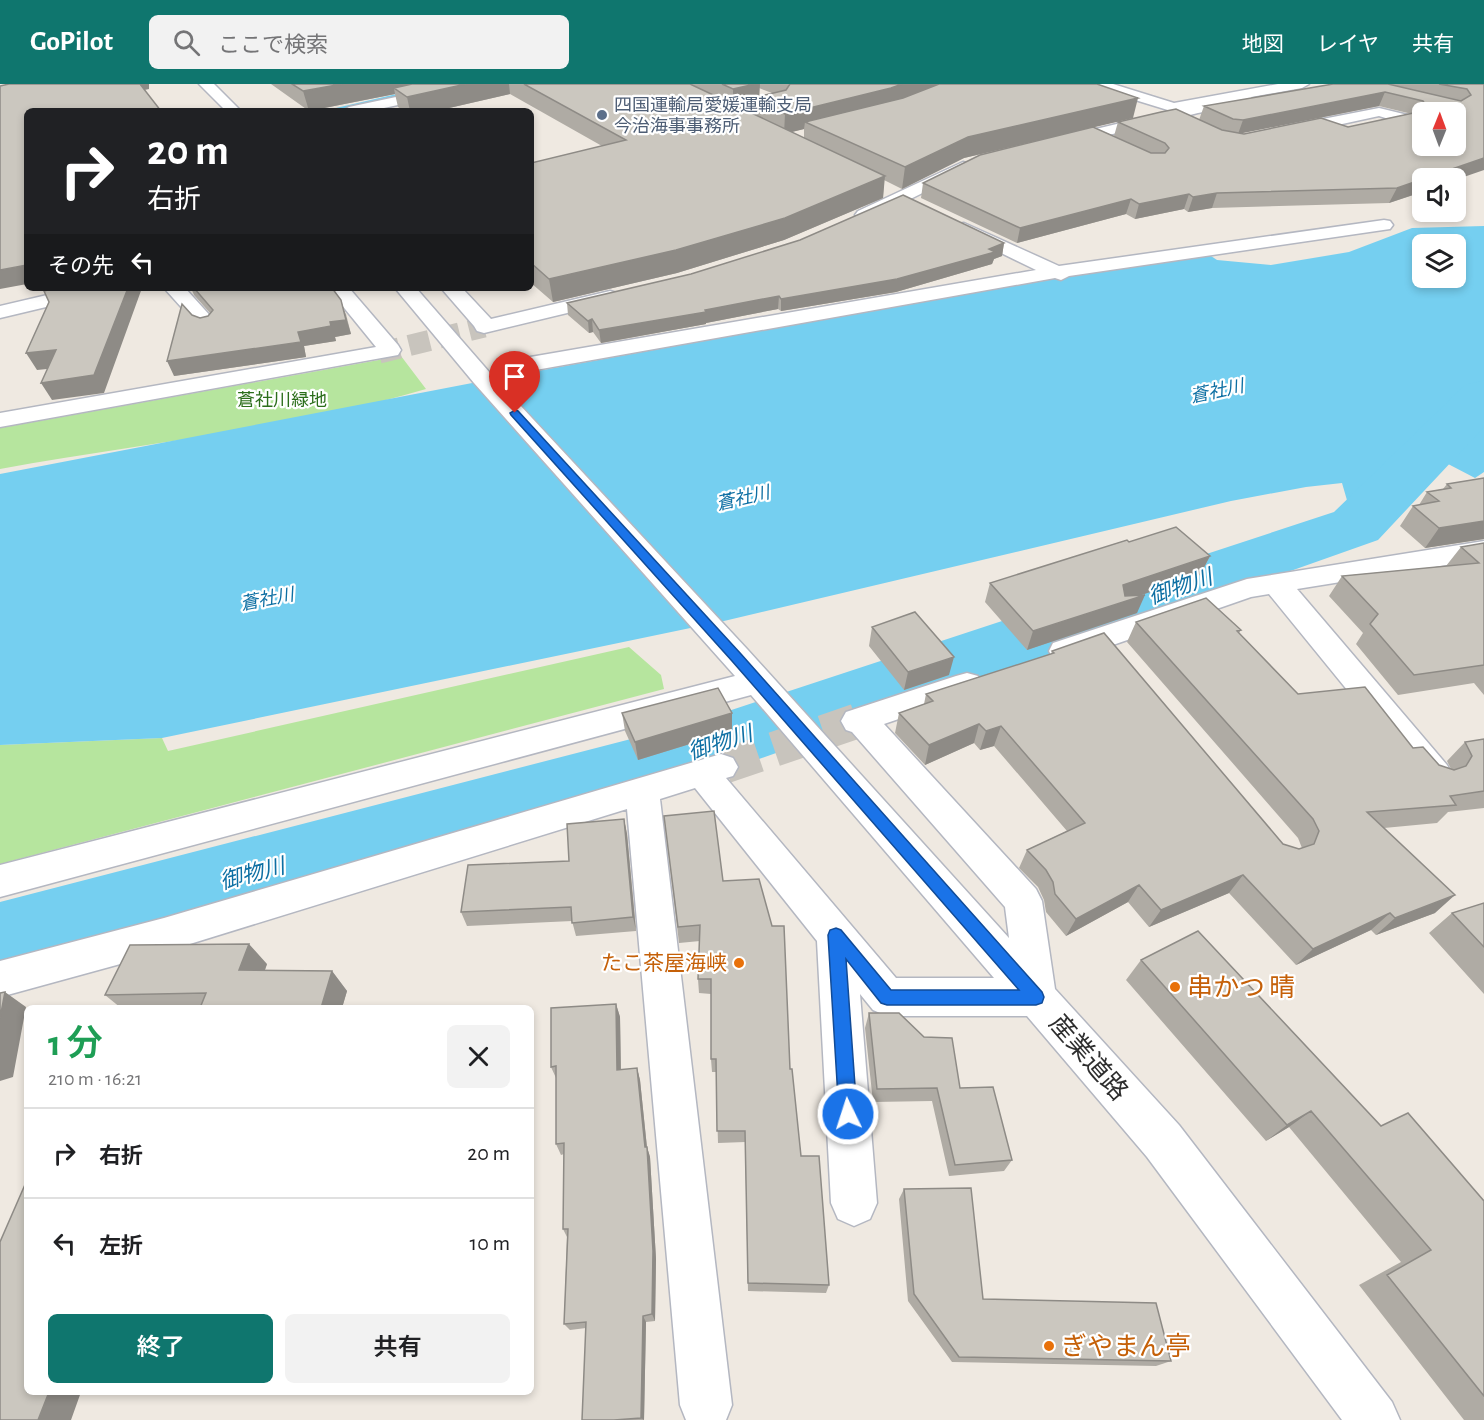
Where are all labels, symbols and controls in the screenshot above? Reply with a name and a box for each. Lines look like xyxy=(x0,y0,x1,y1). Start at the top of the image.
search box xyxy=(149,15,569,69)
icon: search xyxy=(170,26,203,59)
text: GoPilot xyxy=(30,28,113,56)
text: ここで検索 xyxy=(218,34,328,56)
text: 地図 xyxy=(1242,34,1284,55)
text: レイヤ xyxy=(1317,34,1379,55)
text: 共有 xyxy=(1412,34,1454,55)
place label: 四国運輸局愛媛運輸支局 今治海事事務所 xyxy=(614,95,812,136)
north arrow xyxy=(1412,102,1466,156)
map controls xyxy=(1412,102,1466,288)
marker: 四国運輸局愛媛運輸支局 今治海事事務所 xyxy=(595,108,609,122)
text: 20 m xyxy=(147,130,229,172)
icon: right xyxy=(48,132,126,210)
button: sound xyxy=(1412,168,1466,222)
text: 右折 xyxy=(147,186,201,213)
button: layers xyxy=(1412,234,1466,288)
icon: left xyxy=(126,246,159,279)
text: その先 xyxy=(48,255,114,277)
pin xyxy=(489,351,540,413)
icon: arrive xyxy=(498,360,531,393)
water label: 蒼社川 xyxy=(1189,375,1247,406)
park label: 蒼社川緑地 xyxy=(237,391,327,410)
water label: 蒼社川 xyxy=(714,482,774,514)
water label: 御物川 xyxy=(1145,564,1217,608)
water label: 蒼社川 xyxy=(239,584,297,614)
water label: 御物川 xyxy=(685,721,757,764)
water label: 御物川 xyxy=(217,853,289,893)
place label: たこ茶屋海峡 xyxy=(601,952,727,974)
marker: たこ茶屋海峡 xyxy=(732,956,746,970)
place label: 串かつ 晴 xyxy=(1187,974,1295,1001)
marker: 串かつ 晴 xyxy=(1168,980,1182,994)
street label: 産業道路 xyxy=(1044,1009,1133,1105)
button: close xyxy=(447,1025,510,1088)
text: 1 分 xyxy=(48,1026,102,1062)
text: 210 m · 16:21 xyxy=(48,1069,142,1089)
position arrow xyxy=(816,1082,880,1146)
icon: right xyxy=(48,1137,81,1170)
text: 20 m xyxy=(467,1142,510,1164)
text: 右折 xyxy=(99,1145,143,1167)
icon: left xyxy=(48,1227,81,1260)
text: 10 m xyxy=(470,1232,510,1254)
text: 左折 xyxy=(99,1235,143,1257)
button: 終了 xyxy=(48,1314,273,1383)
button: 共有 xyxy=(285,1314,510,1383)
place label: ぎやまん亭 xyxy=(1061,1332,1191,1360)
marker: ぎやまん亭 xyxy=(1042,1339,1056,1353)

